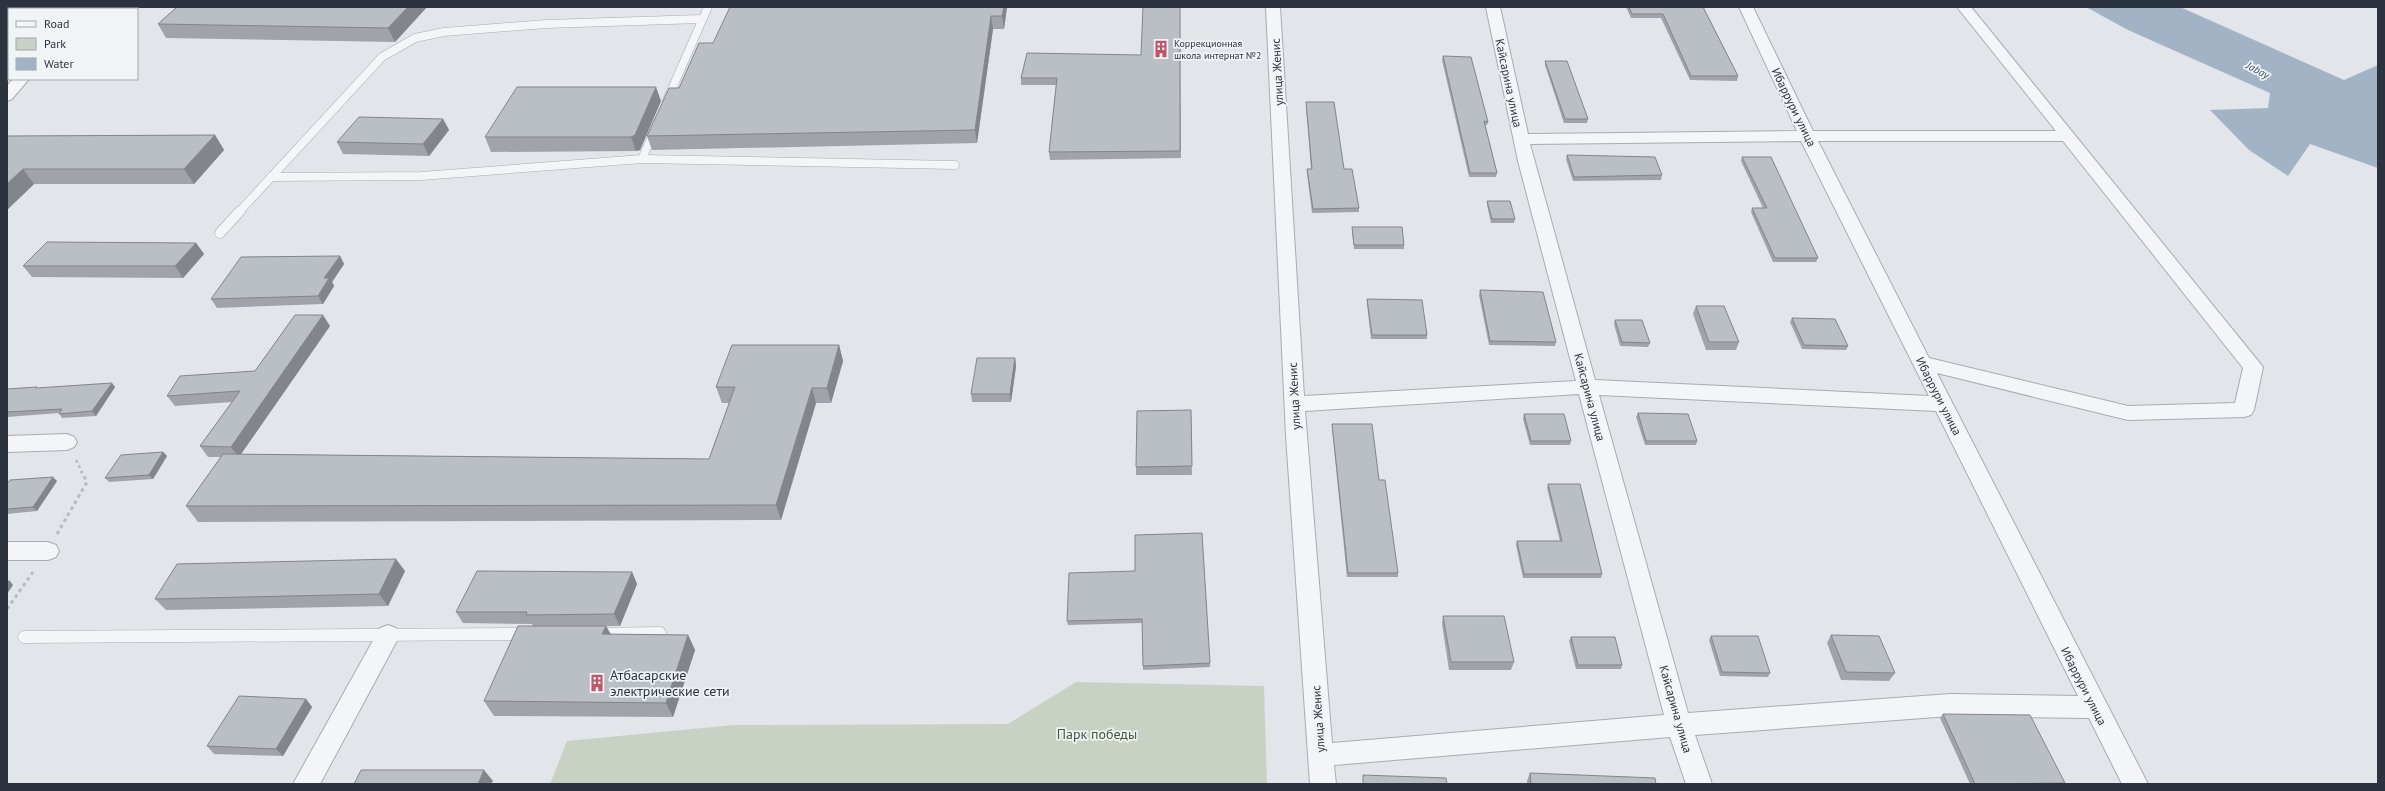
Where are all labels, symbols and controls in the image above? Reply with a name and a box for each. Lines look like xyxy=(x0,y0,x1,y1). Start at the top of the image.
legend xyxy=(8,8,138,80)
text: Road xyxy=(44,16,69,31)
text: Park xyxy=(44,36,66,51)
place label: Коррекционная школа интернат №2 xyxy=(1174,37,1262,62)
street label: улица Женис xyxy=(1268,37,1286,106)
street label: Кайсарина улица xyxy=(1492,37,1526,129)
building icon: Коррекционная школа интернат №2 xyxy=(1151,39,1171,59)
text: Water xyxy=(44,56,74,71)
water label: Jabay xyxy=(2243,58,2273,82)
street label: Ибаррури улица xyxy=(1768,65,1820,149)
street label: Кайсарина улица xyxy=(1571,351,1609,443)
street label: Ибаррури улица xyxy=(1913,354,1965,438)
street label: улица Женис xyxy=(1285,361,1303,430)
street label: Ибаррури улица xyxy=(2058,644,2110,728)
street label: Кайсарина улица xyxy=(1656,663,1696,755)
place label: Атбасарские электрические сети xyxy=(610,666,730,700)
building icon: Атбасарские электрические сети xyxy=(587,673,607,693)
street label: улица Женис xyxy=(1308,684,1328,753)
park label: Парк победы xyxy=(1057,725,1137,743)

